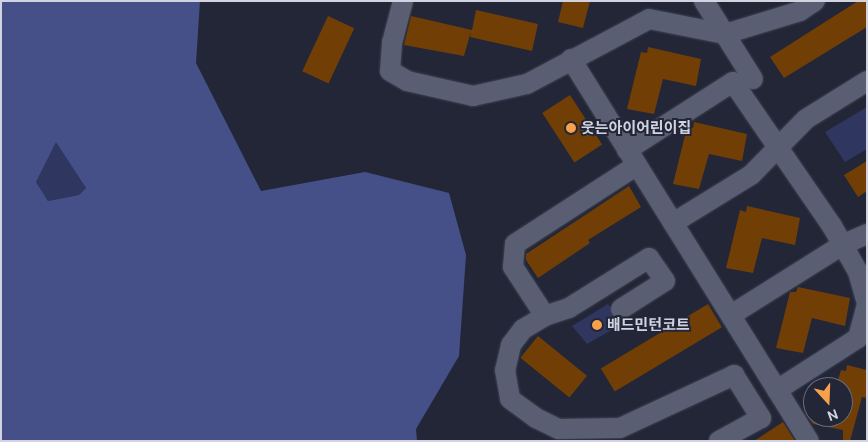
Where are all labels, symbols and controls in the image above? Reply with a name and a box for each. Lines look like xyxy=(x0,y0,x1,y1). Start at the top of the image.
place label: 웃는아이어린이집 xyxy=(581,119,691,137)
marker: 웃는아이어린이집 xyxy=(565,122,577,134)
place label: 배드민턴코트 xyxy=(607,316,690,334)
marker: 배드민턴코트 xyxy=(591,319,603,331)
north arrow xyxy=(803,377,853,427)
text: N xyxy=(825,406,840,424)

